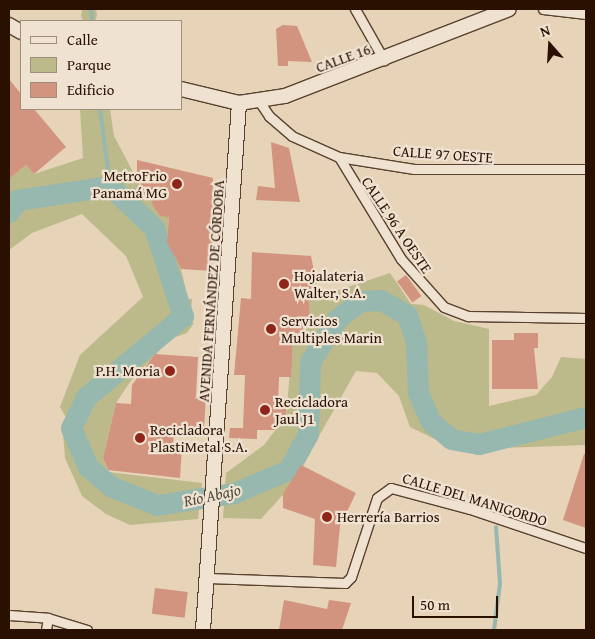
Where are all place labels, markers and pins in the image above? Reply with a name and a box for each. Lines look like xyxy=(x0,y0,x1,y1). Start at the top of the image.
place label: MetroFrio Panamá MG xyxy=(93,166,167,201)
marker: MetroFrio Panamá MG xyxy=(171,178,183,190)
place label: Hojalateria Walter, S.A. xyxy=(294,266,366,301)
marker: Hojalateria Walter, S.A. xyxy=(278,278,290,290)
place label: Servicios Multiples Marin xyxy=(281,311,382,346)
marker: Servicios Multiples Marin xyxy=(265,323,277,335)
place label: P.H. Moria xyxy=(95,362,160,380)
marker: P.H. Moria xyxy=(164,365,176,377)
place label: Recicladora Jaul J1 xyxy=(275,392,348,427)
marker: Recicladora Jaul J1 xyxy=(259,404,271,416)
place label: Recicladora PlastiMetal S.A. xyxy=(150,420,248,455)
marker: Recicladora PlastiMetal S.A. xyxy=(134,432,146,444)
place label: Herrería Barrios xyxy=(337,508,440,526)
marker: Herrería Barrios xyxy=(321,511,333,523)

